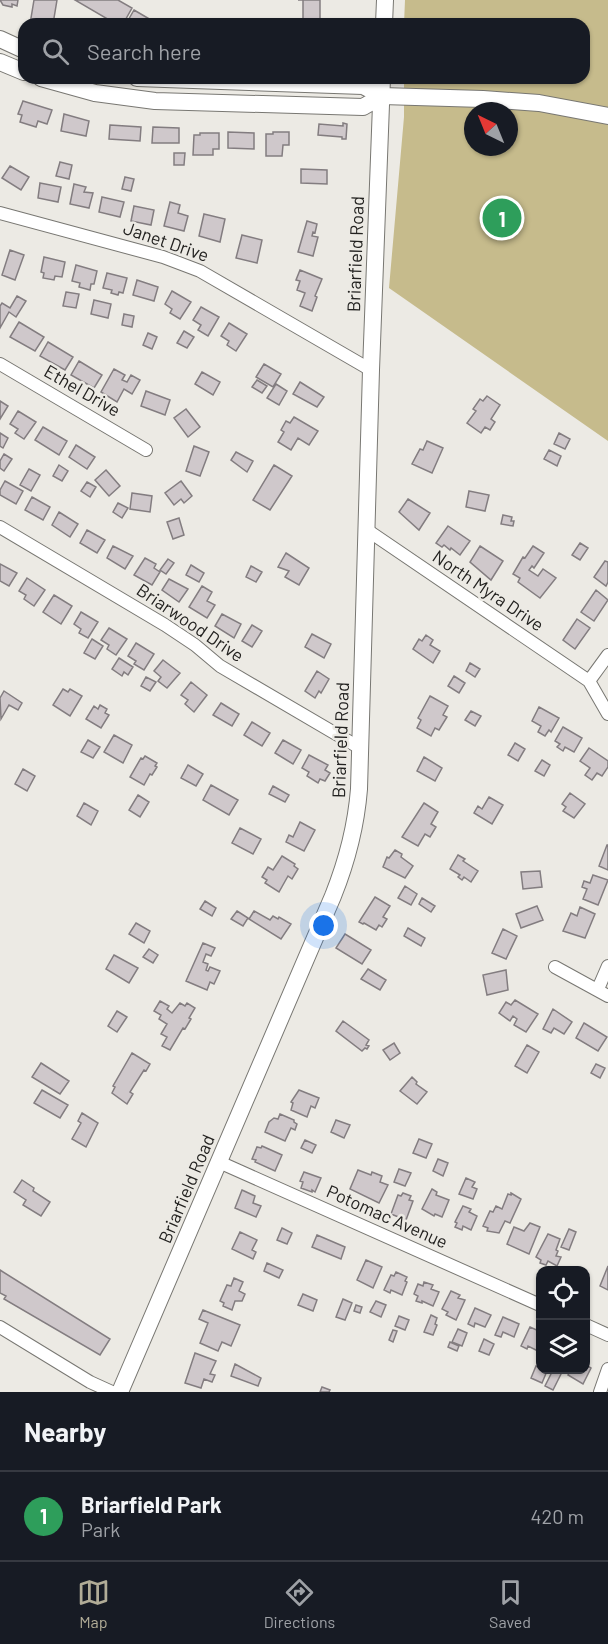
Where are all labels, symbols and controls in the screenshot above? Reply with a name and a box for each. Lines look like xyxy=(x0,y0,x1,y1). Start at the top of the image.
search box xyxy=(18,18,590,84)
icon: search xyxy=(39,35,72,68)
text: Search here xyxy=(87,38,201,64)
north arrow xyxy=(464,102,518,156)
street label: Briarfield Road xyxy=(342,196,368,312)
pin: 1 xyxy=(482,196,522,240)
street label: Janet Drive xyxy=(121,216,212,266)
street label: Ethel Drive xyxy=(40,359,125,421)
street label: North Myra Drive xyxy=(429,545,548,635)
street label: Briarwood Drive xyxy=(133,578,248,666)
street label: Briarfield Road xyxy=(327,682,353,798)
your location xyxy=(309,911,338,940)
street label: Briarfield Road xyxy=(153,1131,219,1246)
street label: Potomac Avenue xyxy=(323,1180,451,1253)
map controls xyxy=(536,1266,590,1374)
button: locate xyxy=(536,1266,590,1320)
button: layers xyxy=(536,1320,590,1374)
text: Nearby xyxy=(24,1416,106,1447)
text: Briarfield Park xyxy=(81,1491,222,1517)
text: 1 xyxy=(40,1504,47,1528)
text: 420 m xyxy=(530,1504,584,1528)
text: Park xyxy=(81,1517,120,1541)
tab: Map xyxy=(77,1576,110,1631)
tab: Directions xyxy=(264,1576,335,1631)
tab: Saved xyxy=(489,1576,531,1631)

